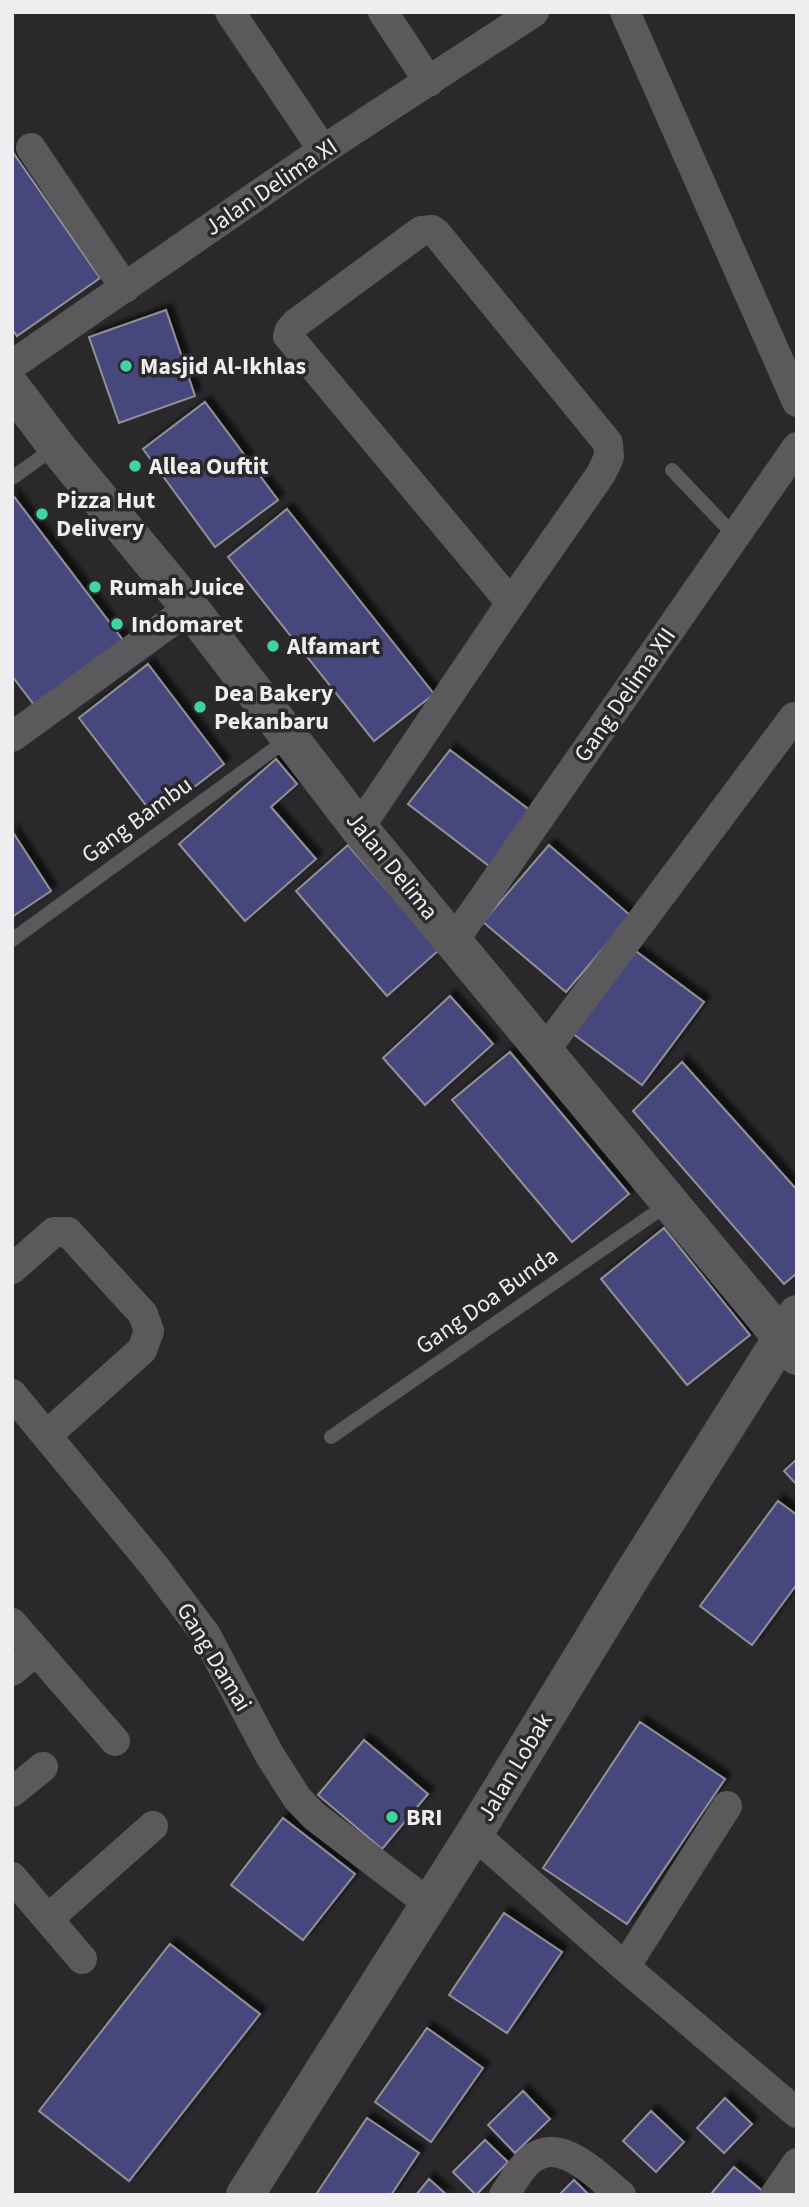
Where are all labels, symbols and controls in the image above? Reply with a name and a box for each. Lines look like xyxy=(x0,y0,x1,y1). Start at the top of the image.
street label: Jalan Delima XI xyxy=(197,129,345,245)
place label: Masjid Al-Ikhlas xyxy=(140,349,306,384)
marker: Masjid Al-Ikhlas xyxy=(118,358,134,374)
place label: Allea Ouftit xyxy=(148,449,268,484)
marker: Allea Ouftit xyxy=(127,458,143,474)
place label: Pizza Hut Delivery xyxy=(56,483,155,546)
marker: Pizza Hut Delivery xyxy=(34,506,50,522)
place label: Rumah Juice xyxy=(109,570,245,605)
marker: Rumah Juice xyxy=(87,579,103,595)
place label: Indomaret xyxy=(131,607,243,642)
marker: Indomaret xyxy=(109,616,125,632)
street label: Gang Delima XII xyxy=(566,621,684,769)
place label: Alfamart xyxy=(286,629,380,664)
marker: Alfamart xyxy=(265,638,281,654)
place label: Dea Bakery Pekanbaru xyxy=(214,676,334,739)
marker: Dea Bakery Pekanbaru xyxy=(192,699,208,715)
street label: Gang Bambu xyxy=(74,768,200,872)
street label: Jalan Delima xyxy=(337,804,447,928)
street label: Gang Doa Bunda xyxy=(409,1239,565,1363)
street label: Gang Damai xyxy=(168,1596,260,1718)
street label: Jalan Lobak xyxy=(469,1706,561,1828)
place label: BRI xyxy=(406,1800,442,1835)
marker: BRI xyxy=(384,1809,400,1825)

